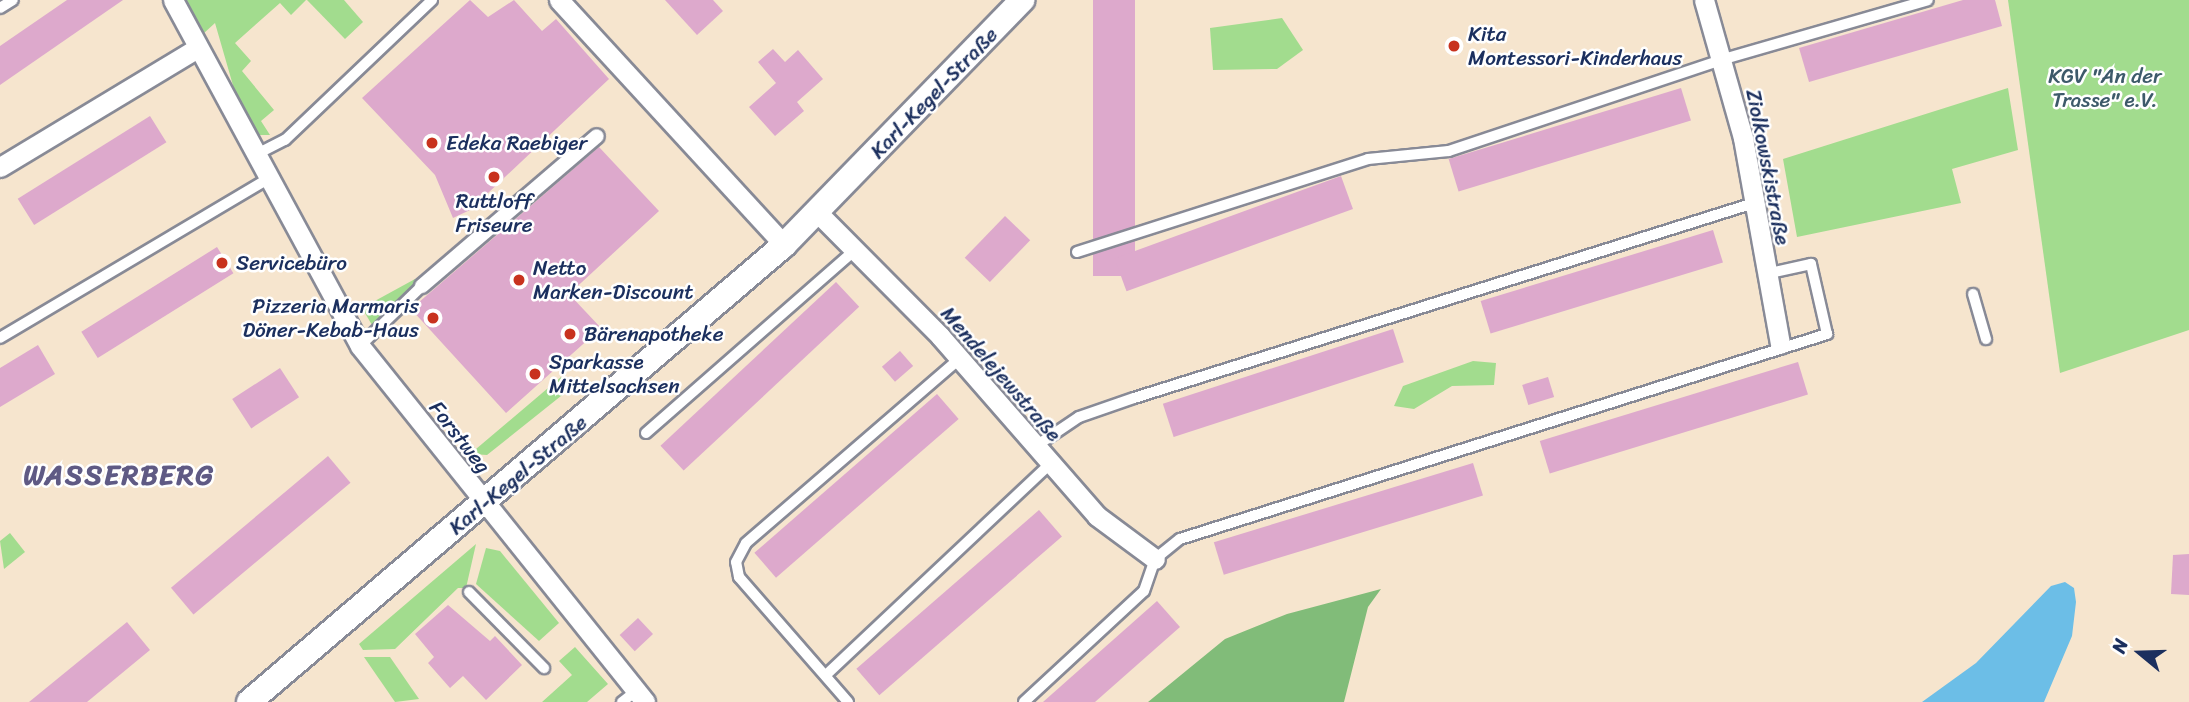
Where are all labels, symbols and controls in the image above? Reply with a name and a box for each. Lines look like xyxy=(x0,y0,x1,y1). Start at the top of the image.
place label: Kita Montessori-Kinderhaus xyxy=(1468,21,1682,71)
street label: Karl-Kegel-Straße xyxy=(865,22,1003,164)
marker: Kita Montessori-Kinderhaus xyxy=(1446,38,1462,54)
park label: KGV "An der Trasse" e.V. xyxy=(2048,63,2162,113)
street label: Ziolkowskistraße xyxy=(1741,87,1795,247)
place label: Edeka Raebiger xyxy=(446,130,588,156)
marker: Edeka Raebiger xyxy=(424,135,440,151)
marker: Ruttloff Friseure xyxy=(486,169,502,185)
place label: Ruttloff Friseure xyxy=(456,188,532,238)
place label: Servicebüro xyxy=(236,250,347,276)
marker: Servicebüro xyxy=(214,255,230,271)
place label: Netto Marken-Discount xyxy=(533,255,693,305)
marker: Netto Marken-Discount xyxy=(511,272,527,288)
place label: Pizzeria Marmaris Döner-Kebab-Haus xyxy=(242,293,419,343)
street label: Mendelejewstraße xyxy=(935,301,1067,447)
marker: Pizzeria Marmaris Döner-Kebab-Haus xyxy=(425,310,441,326)
place label: Bärenapotheke xyxy=(584,321,723,347)
marker: Bärenapotheke xyxy=(562,326,578,342)
place label: Sparkasse Mittelsachsen xyxy=(549,349,680,399)
marker: Sparkasse Mittelsachsen xyxy=(527,366,543,382)
street label: Forstweg xyxy=(424,396,496,478)
street label: Karl-Kegel-Straße xyxy=(444,410,592,540)
district label: WASSERBERG xyxy=(25,458,213,492)
north arrow xyxy=(2105,618,2175,688)
text: N xyxy=(2102,634,2137,658)

